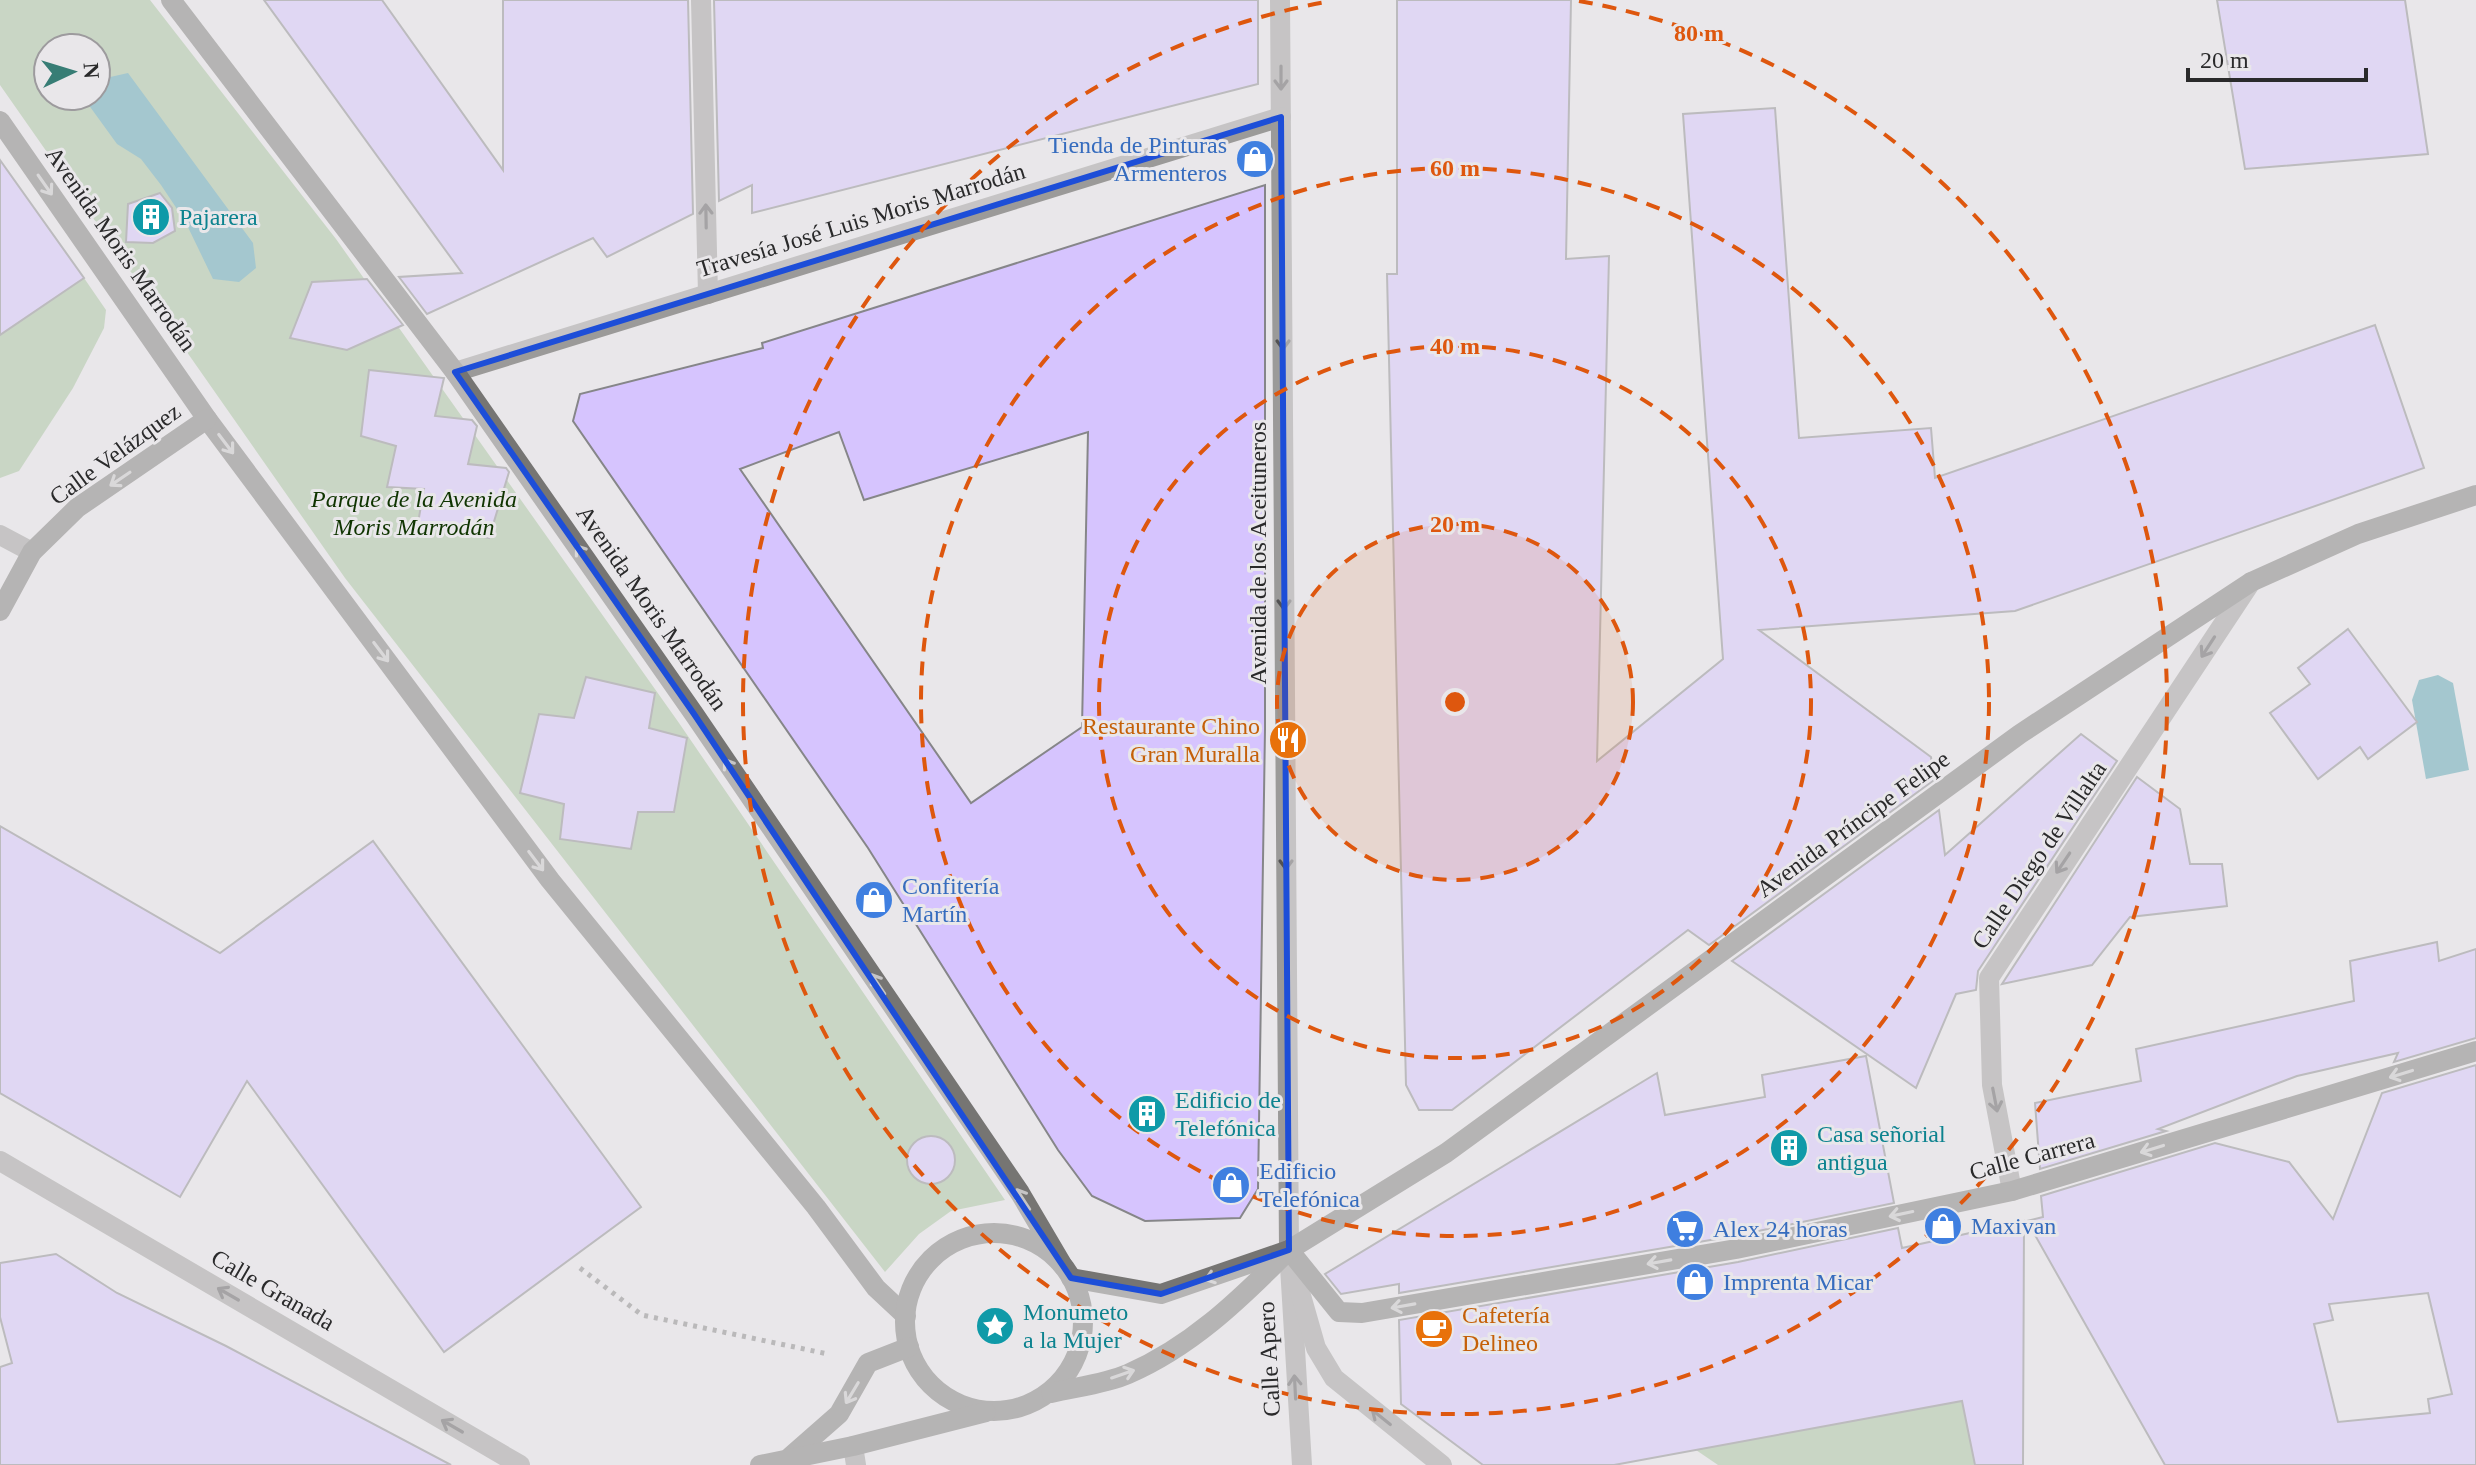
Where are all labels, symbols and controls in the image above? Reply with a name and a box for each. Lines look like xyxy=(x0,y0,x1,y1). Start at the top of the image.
text: 80 m xyxy=(1674,20,1724,46)
north arrow xyxy=(32,32,112,112)
scale bar xyxy=(2188,32,2366,82)
text: 20 m xyxy=(2200,47,2249,73)
text: N xyxy=(78,62,104,80)
one-way arrow xyxy=(1273,64,1289,91)
place label: Tienda de Pinturas Armenteros xyxy=(1048,132,1227,186)
shop icon: Tienda de Pinturas Armenteros xyxy=(1234,138,1276,180)
street label: Avenida Moris Marrodán xyxy=(41,142,201,356)
text: 60 m xyxy=(1430,155,1480,181)
street label: Travesía José Luis Moris Marrodán xyxy=(694,158,1028,282)
one-way arrow xyxy=(37,173,53,195)
building icon: Pajarera xyxy=(130,196,172,238)
one-way arrow xyxy=(699,203,714,230)
place label: Pajarera xyxy=(179,204,258,230)
one-way arrow xyxy=(1275,324,1290,351)
text: 40 m xyxy=(1430,333,1480,359)
street label: Calle Velázquez xyxy=(45,398,185,510)
street label: Avenida de los Aceituneros xyxy=(1245,422,1271,684)
one-way arrow xyxy=(217,432,234,454)
one-way arrow xyxy=(109,471,131,487)
park label: Parque de la Avenida Moris Marrodán xyxy=(310,486,517,540)
street label: Avenida Moris Marrodán xyxy=(572,501,732,715)
text: 20 m xyxy=(1430,511,1480,537)
one-way arrow xyxy=(575,545,592,566)
one-way arrow xyxy=(1277,584,1292,611)
one-way arrow xyxy=(2200,635,2216,658)
one-way arrow xyxy=(373,641,389,663)
centre of rings xyxy=(1441,688,1469,716)
place label: Restaurante Chino Gran Muralla xyxy=(1082,713,1260,767)
restaurant icon: Restaurante Chino Gran Muralla xyxy=(1267,719,1309,761)
street label: Avenida Príncipe Felipe xyxy=(1752,745,1954,903)
street label: Calle Diego de Villalta xyxy=(1967,756,2111,953)
one-way arrow xyxy=(723,758,740,780)
one-way arrow xyxy=(1278,844,1294,871)
one-way arrow xyxy=(527,850,544,871)
one-way arrow xyxy=(2055,851,2071,873)
place label: Confitería Martín xyxy=(902,873,1000,927)
shop icon: Confitería Martín xyxy=(853,879,895,921)
one-way arrow xyxy=(869,973,886,995)
one-way arrow xyxy=(2389,1067,2414,1082)
place label: Edificio de Telefónica xyxy=(1175,1087,1281,1141)
one-way arrow xyxy=(1988,1087,2003,1113)
building icon: Edificio de Telefónica xyxy=(1126,1093,1168,1135)
place label: Casa señorial antigua xyxy=(1817,1121,1946,1175)
building icon: Casa señorial antigua xyxy=(1768,1127,1810,1169)
street label: Calle Carrera xyxy=(1967,1127,2098,1185)
one-way arrow xyxy=(2140,1142,2166,1157)
place label: Edificio Telefónica xyxy=(1259,1158,1360,1212)
shop icon: Edificio Telefónica xyxy=(1210,1164,1252,1206)
one-way arrow xyxy=(1015,1188,1031,1211)
shop icon: Maxivan xyxy=(1922,1205,1964,1247)
one-way arrow xyxy=(1889,1207,1914,1222)
supermarket icon: Alex 24 horas xyxy=(1664,1208,1706,1250)
place label: Maxivan xyxy=(1971,1213,2056,1239)
place label: Alex 24 horas xyxy=(1713,1216,1848,1242)
street label: Calle Granada xyxy=(207,1244,340,1336)
one-way arrow xyxy=(1647,1255,1673,1270)
shop icon: Imprenta Micar xyxy=(1674,1261,1716,1303)
place label: Imprenta Micar xyxy=(1723,1269,1873,1295)
one-way arrow xyxy=(1203,1270,1228,1285)
one-way arrow xyxy=(217,1286,240,1302)
place label: Monumeto a la Mujer xyxy=(1023,1299,1128,1353)
one-way arrow xyxy=(1391,1300,1416,1315)
street label: Calle Apero xyxy=(1253,1301,1285,1417)
place label: Cafetería Delineo xyxy=(1462,1302,1550,1356)
place icon: Monumeto a la Mujer xyxy=(974,1305,1016,1347)
cafe icon: Cafetería Delineo xyxy=(1413,1308,1455,1350)
one-way arrow xyxy=(1110,1366,1135,1380)
one-way arrow xyxy=(1287,1374,1302,1401)
one-way arrow xyxy=(844,1381,860,1404)
one-way arrow xyxy=(1371,1409,1392,1426)
one-way arrow xyxy=(441,1418,464,1434)

